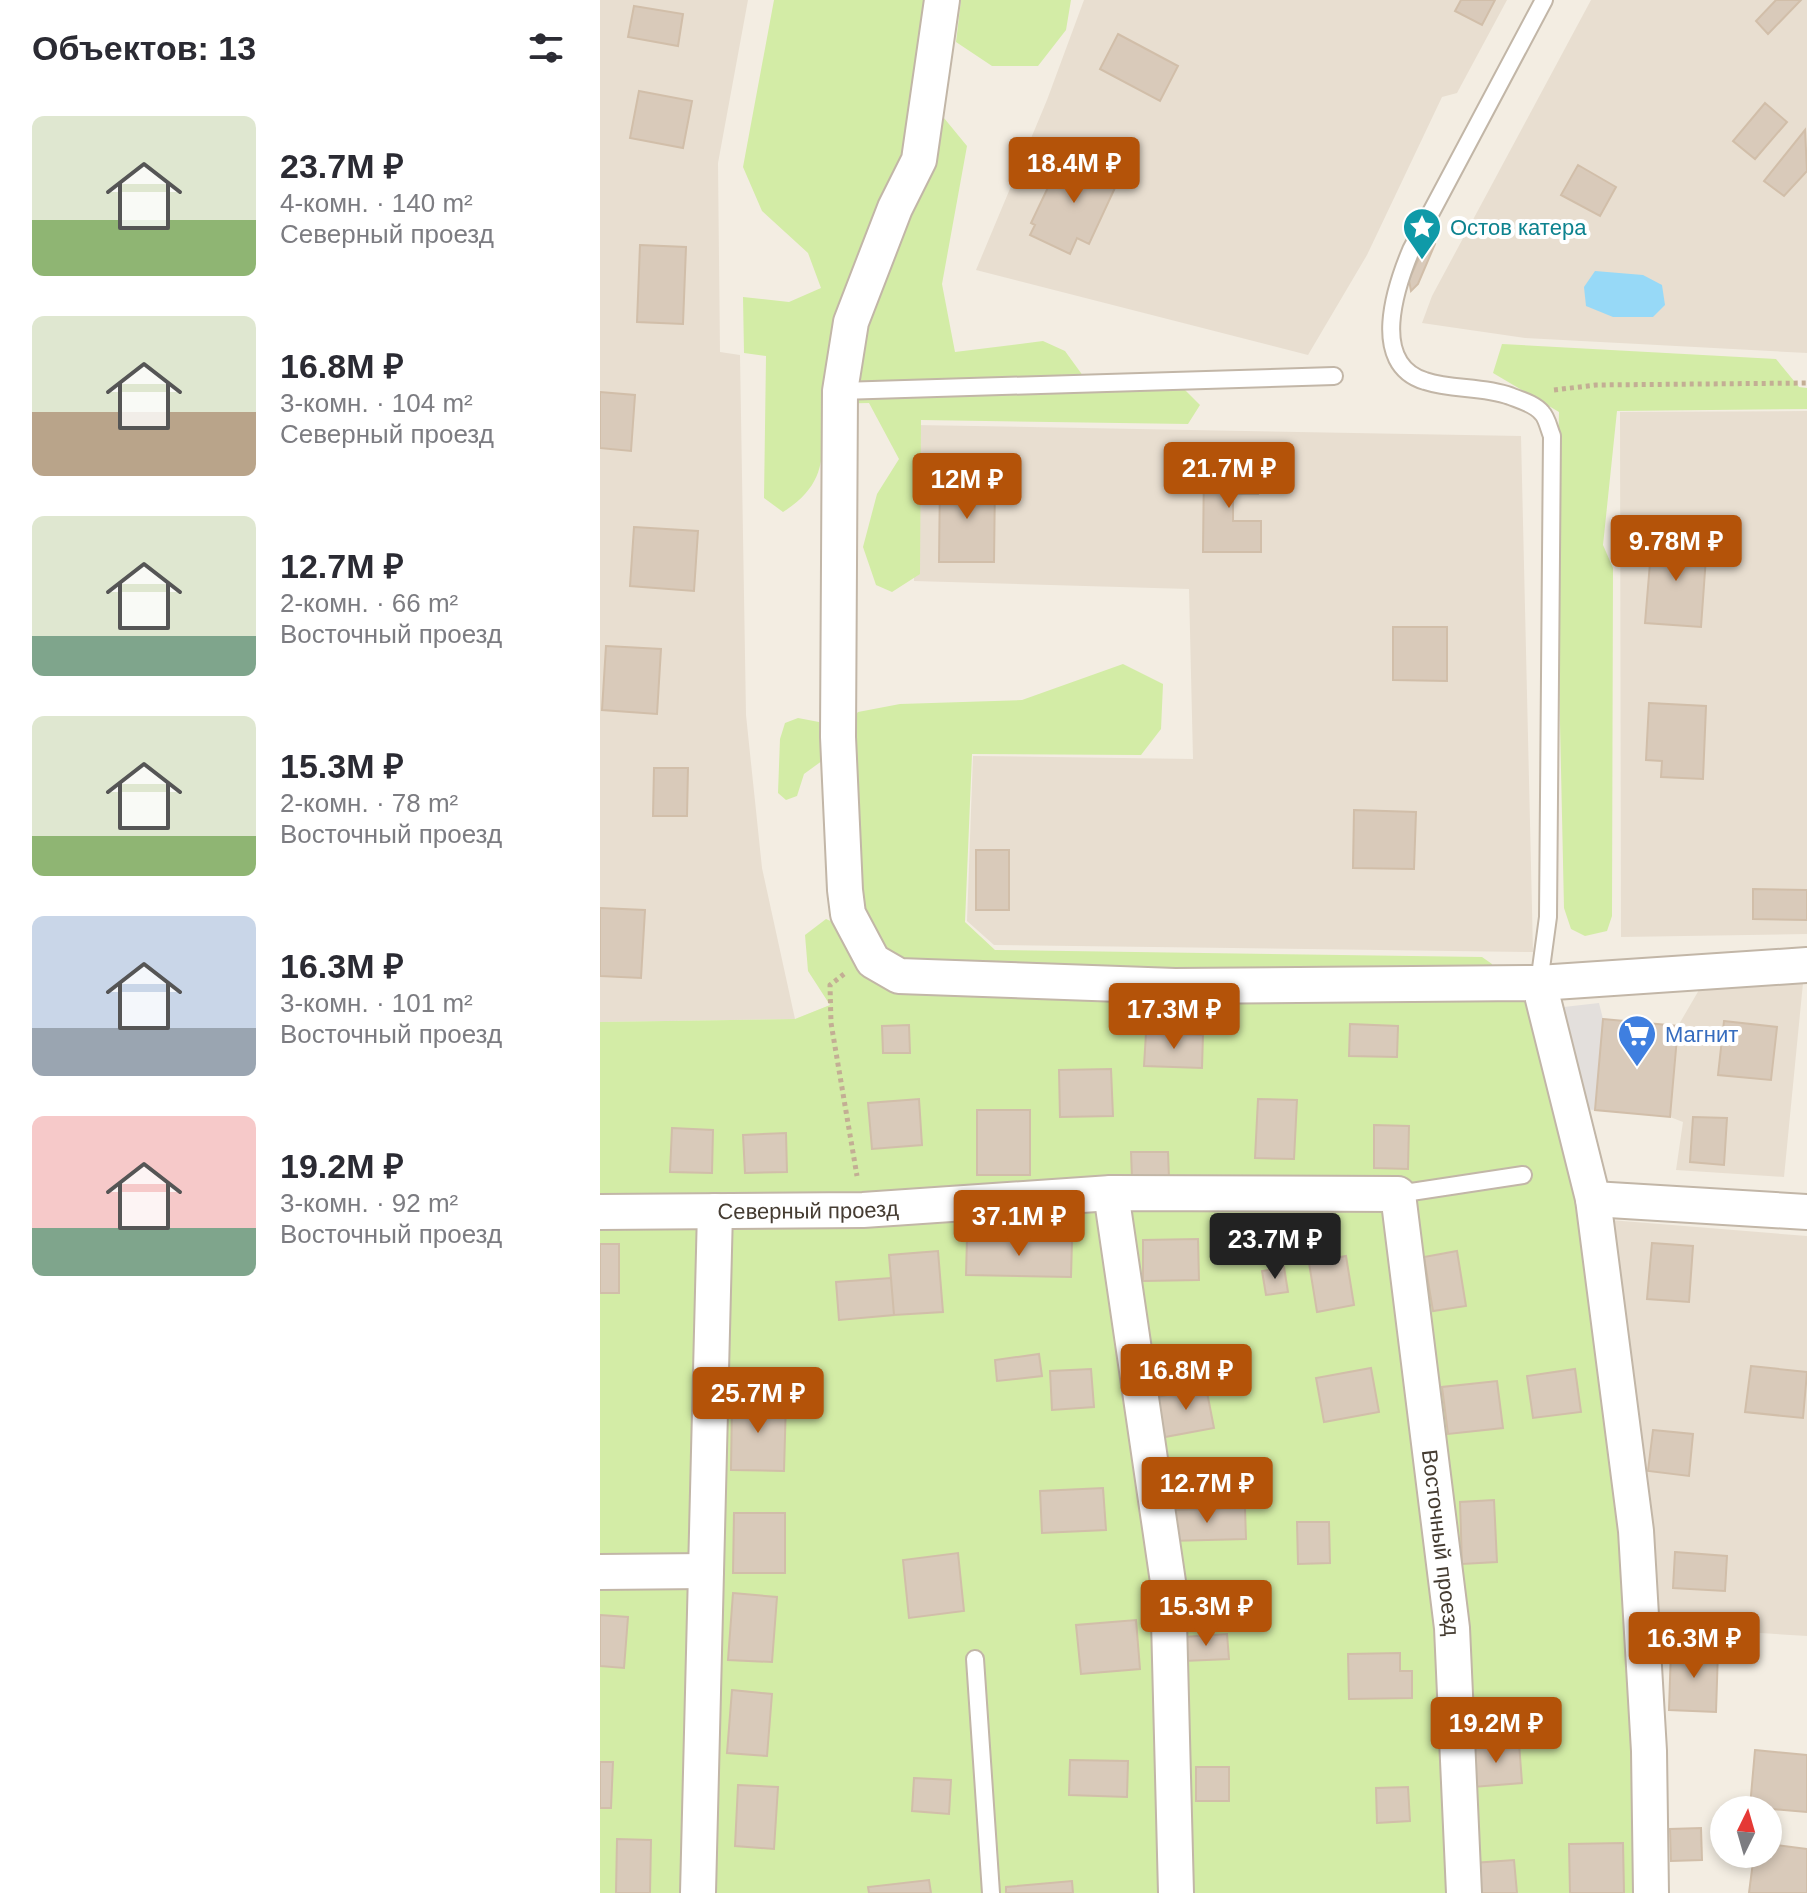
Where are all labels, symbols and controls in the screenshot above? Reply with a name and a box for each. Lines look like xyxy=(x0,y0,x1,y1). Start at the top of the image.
icon: filters xyxy=(524,26,568,70)
text: Объектов: 13 xyxy=(32,29,256,67)
pin: 18.4M ₽ xyxy=(1000,137,1148,205)
text: 23.7M ₽ xyxy=(280,147,404,185)
icon: home xyxy=(96,148,192,244)
text: 18.4M ₽ xyxy=(1027,148,1121,178)
text: 4-комн. · 140 m² xyxy=(280,188,473,218)
place icon: Остов катера xyxy=(1401,206,1443,261)
place label: Остов катера xyxy=(1450,215,1587,240)
text: Северный проезд xyxy=(280,219,494,249)
text: 16.8M ₽ xyxy=(280,347,404,385)
icon: home xyxy=(96,348,192,444)
text: 3-комн. · 104 m² xyxy=(280,388,473,418)
text: Северный проезд xyxy=(280,419,494,449)
pin: 21.7M ₽ xyxy=(1155,442,1303,510)
pin: 12M ₽ xyxy=(911,453,1023,521)
text: 21.7M ₽ xyxy=(1182,453,1276,483)
text: 12M ₽ xyxy=(931,464,1003,494)
pin: 9.78M ₽ xyxy=(1602,515,1750,583)
text: 9.78M ₽ xyxy=(1629,526,1723,556)
text: 12.7M ₽ xyxy=(280,547,404,585)
icon: home xyxy=(96,548,192,644)
text: 2-комн. · 66 m² xyxy=(280,588,458,618)
text: Восточный проезд xyxy=(280,619,502,649)
text: 15.3M ₽ xyxy=(280,747,404,785)
icon: home xyxy=(96,748,192,844)
text: 2-комн. · 78 m² xyxy=(280,788,458,818)
text: Восточный проезд xyxy=(280,819,502,849)
text: 16.3M ₽ xyxy=(280,947,404,985)
icon: home xyxy=(96,948,192,1044)
pin: 17.3M ₽ xyxy=(1100,983,1248,1051)
text: 3-комн. · 101 m² xyxy=(280,988,473,1018)
text: 17.3M ₽ xyxy=(1127,994,1221,1024)
supermarket icon: Магнит xyxy=(1616,1013,1658,1068)
text: Восточный проезд xyxy=(280,1019,502,1049)
place label: Магнит xyxy=(1665,1022,1738,1047)
text: 19.2M ₽ xyxy=(280,1147,404,1185)
icon: home xyxy=(96,1148,192,1244)
text: 3-комн. · 92 m² xyxy=(280,1188,458,1218)
pin: 37.1M ₽ xyxy=(945,1190,1093,1258)
street label: Северный проезд xyxy=(717,1196,900,1224)
text: 37.1M ₽ xyxy=(972,1201,1066,1231)
pin: 23.7M ₽ xyxy=(1201,1213,1349,1281)
text: Восточный проезд xyxy=(280,1219,502,1249)
text: 23.7M ₽ xyxy=(1228,1224,1322,1254)
pin: 16.8M ₽ xyxy=(1112,1344,1260,1412)
text: 16.8M ₽ xyxy=(1139,1355,1233,1385)
pin: 25.7M ₽ xyxy=(684,1367,832,1435)
text: 25.7M ₽ xyxy=(711,1378,805,1408)
street label: Восточный проезд xyxy=(1417,1448,1464,1637)
pin: 12.7M ₽ xyxy=(1133,1457,1281,1525)
text: 12.7M ₽ xyxy=(1160,1468,1254,1498)
pin: 15.3M ₽ xyxy=(1132,1580,1280,1648)
text: 15.3M ₽ xyxy=(1159,1591,1253,1621)
pin: 16.3M ₽ xyxy=(1620,1612,1768,1680)
text: 16.3M ₽ xyxy=(1647,1623,1741,1653)
pin: 19.2M ₽ xyxy=(1422,1697,1570,1765)
text: 19.2M ₽ xyxy=(1449,1708,1543,1738)
north arrow xyxy=(1710,1796,1782,1868)
map controls xyxy=(1710,1796,1782,1868)

